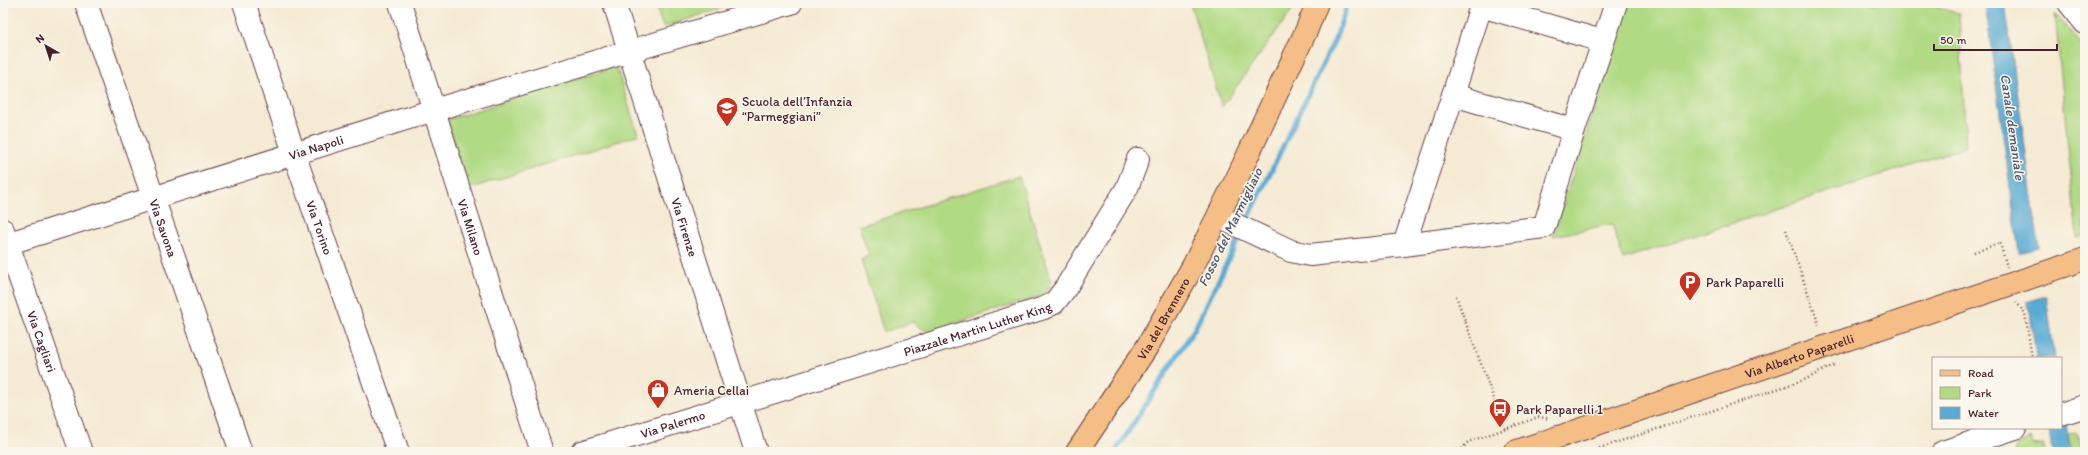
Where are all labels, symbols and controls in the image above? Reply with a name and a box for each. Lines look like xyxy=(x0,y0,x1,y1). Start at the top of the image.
north arrow xyxy=(26,26,66,66)
scale bar xyxy=(1934,26,2057,52)
text: N xyxy=(33,31,47,46)
text: 50 m xyxy=(1940,33,1966,47)
water label: Canale demaniale xyxy=(1997,73,2029,182)
place label: Scuola dell’Infanzia “Parmeggiani” xyxy=(742,94,853,124)
school or university icon: Scuola dell’Infanzia “Parmeggiani” xyxy=(714,95,740,128)
street label: Via Napoli xyxy=(287,132,345,163)
water label: Fosso del Marmigliaio xyxy=(1194,164,1267,289)
street label: Via Firenze xyxy=(668,196,701,259)
street label: Via Savona xyxy=(146,197,180,260)
street label: Via Milano xyxy=(454,197,486,258)
street label: Via Torino xyxy=(303,199,336,257)
parking icon: Park Paparelli xyxy=(1677,269,1703,302)
street label: Via del Brennero xyxy=(1134,274,1193,363)
place label: Park Paparelli xyxy=(1706,275,1784,290)
street label: Piazzale Martin Luther King xyxy=(902,298,1054,359)
street label: Via Cagliari xyxy=(24,309,59,374)
street label: Via Alberto Paparelli xyxy=(1743,331,1856,381)
legend xyxy=(1932,357,2062,429)
text: Road xyxy=(1968,366,1994,380)
shop icon: Ameria Cellai xyxy=(645,377,671,410)
place label: Ameria Cellai xyxy=(674,383,749,398)
text: Park xyxy=(1968,386,1992,400)
bus stop icon: Park Paparelli 1 xyxy=(1487,396,1513,429)
place label: Park Paparelli 1 xyxy=(1516,402,1603,417)
text: Water xyxy=(1968,406,1999,420)
street label: Via Palermo xyxy=(639,407,707,441)

